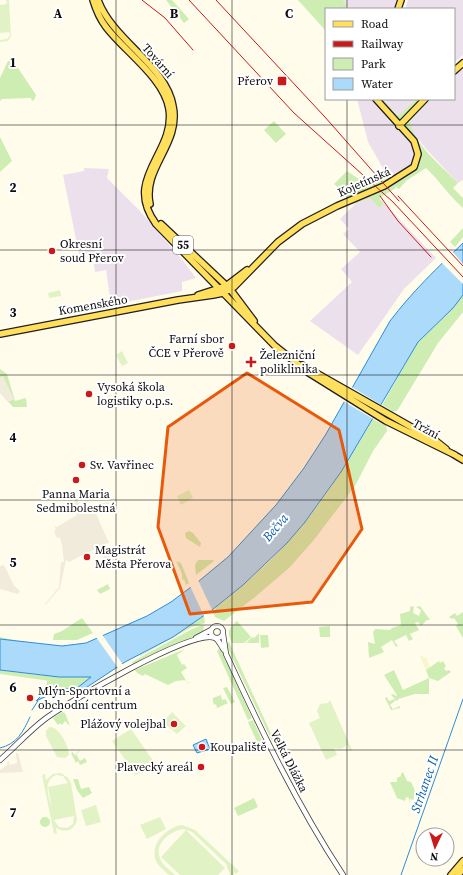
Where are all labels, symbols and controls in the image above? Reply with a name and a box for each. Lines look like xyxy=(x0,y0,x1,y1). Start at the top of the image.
text: A xyxy=(54,5,63,22)
text: B xyxy=(170,5,179,22)
text: C xyxy=(285,5,293,22)
legend xyxy=(325,8,455,100)
text: Road xyxy=(361,16,388,32)
text: Railway xyxy=(361,36,404,52)
street label: Tovární xyxy=(139,40,178,82)
text: 1 xyxy=(9,54,17,71)
text: Park xyxy=(361,56,386,72)
place label: Přerov xyxy=(237,73,273,89)
marker: Přerov xyxy=(276,75,288,87)
text: Water xyxy=(361,76,393,92)
street label: Kojetínská xyxy=(335,163,394,201)
text: 2 xyxy=(9,179,17,196)
place label: Okresní soud Přerov xyxy=(60,236,124,266)
road number: 55 xyxy=(173,236,193,254)
marker: Okresní soud Přerov xyxy=(47,246,57,256)
street label: Komenského xyxy=(57,291,129,319)
text: 3 xyxy=(9,304,17,321)
place label: Farní sbor ČCE v Přerově xyxy=(148,331,224,361)
marker: Farní sbor ČCE v Přerově xyxy=(227,341,237,351)
place label: Železniční poliklinika xyxy=(260,347,319,377)
marker: Železniční poliklinika xyxy=(245,356,257,368)
place label: Vysoká škola logistiky o.p.s. xyxy=(97,379,173,409)
marker: Vysoká škola logistiky o.p.s. xyxy=(84,389,94,399)
street label: Tržní xyxy=(410,415,443,443)
text: 4 xyxy=(9,429,17,446)
place label: Sv. Vavřinec xyxy=(90,457,154,473)
marker: Sv. Vavřinec xyxy=(77,460,87,470)
marker: Panna Maria Sedmibolestná xyxy=(71,475,81,485)
place label: Panna Maria Sedmibolestná xyxy=(36,486,116,516)
water label: Bečva xyxy=(258,510,292,546)
place label: Magistrát Města Přerova xyxy=(95,542,172,572)
marker: Magistrát Města Přerova xyxy=(82,552,92,562)
text: 5 xyxy=(9,554,17,571)
text: 6 xyxy=(9,679,17,696)
place label: Mlýn-Sportovní a obchodní centrum xyxy=(38,683,138,713)
marker: Mlýn-Sportovní a obchodní centrum xyxy=(25,693,35,703)
place label: Plážový volejbal xyxy=(80,716,166,732)
marker: Plážový volejbal xyxy=(169,719,179,729)
street label: Velká Dlážka xyxy=(266,727,312,796)
place label: Koupaliště xyxy=(210,739,267,755)
marker: Koupaliště xyxy=(197,742,207,752)
water label: Strhanec II xyxy=(407,753,442,815)
place label: Plavecký areál xyxy=(117,759,193,775)
marker: Plavecký areál xyxy=(196,762,206,772)
text: 7 xyxy=(9,804,17,821)
north arrow xyxy=(415,827,455,867)
text: N xyxy=(430,849,439,864)

